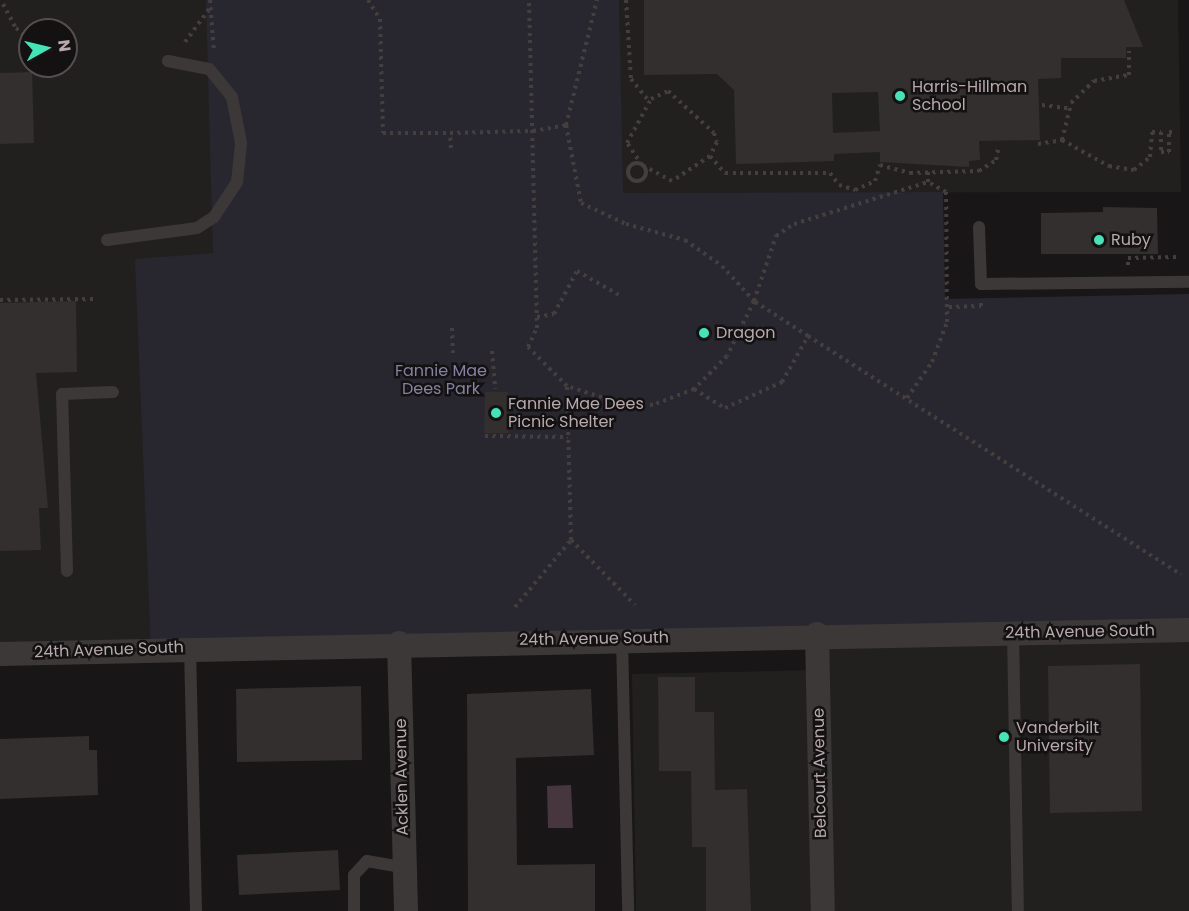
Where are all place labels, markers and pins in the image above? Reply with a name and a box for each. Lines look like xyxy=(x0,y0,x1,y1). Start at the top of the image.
place label: Harris-Hillman School xyxy=(912,77,1027,115)
marker: Harris-Hillman School xyxy=(893,89,907,103)
place label: Ruby xyxy=(1111,230,1151,250)
marker: Ruby xyxy=(1092,233,1106,247)
place label: Dragon xyxy=(716,323,775,343)
marker: Dragon xyxy=(697,326,711,340)
place label: Fannie Mae Dees Picnic Shelter xyxy=(508,394,644,432)
marker: Fannie Mae Dees Picnic Shelter xyxy=(489,406,503,420)
place label: Vanderbilt University xyxy=(1016,718,1099,756)
marker: Vanderbilt University xyxy=(997,730,1011,744)

